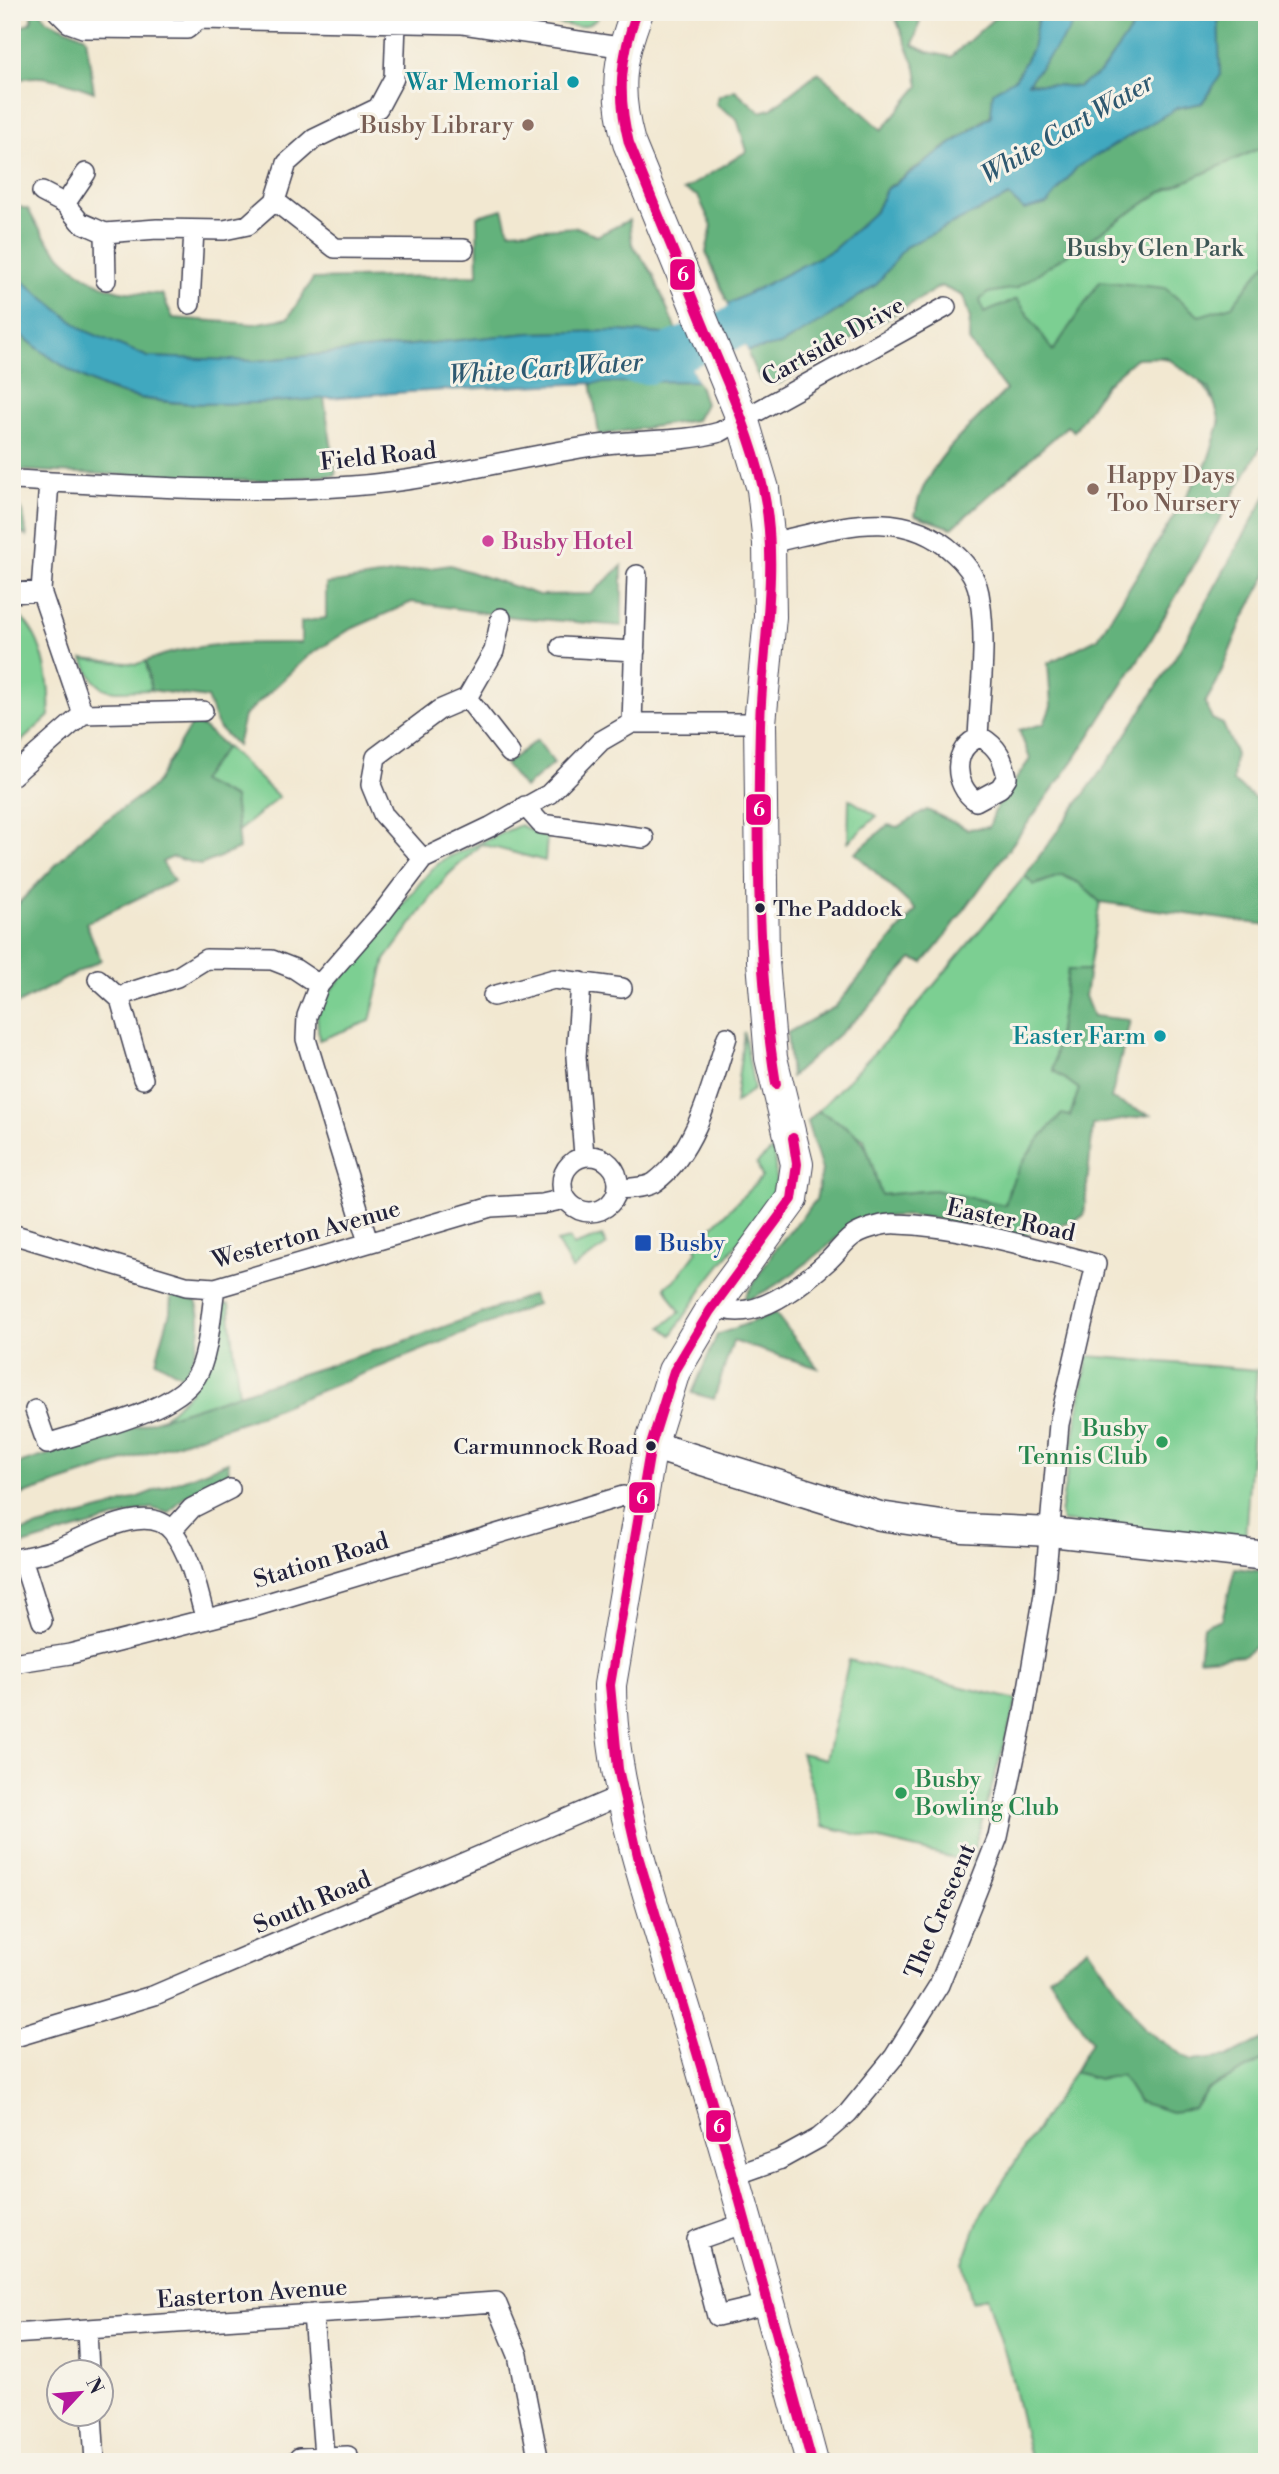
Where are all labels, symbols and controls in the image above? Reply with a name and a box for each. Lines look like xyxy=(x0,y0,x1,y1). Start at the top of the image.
water label: White Cart Water xyxy=(975,66,1160,191)
place label: War Memorial xyxy=(404,68,559,98)
marker: War Memorial xyxy=(565,74,581,90)
place label: Busby Library xyxy=(359,111,514,141)
marker: Busby Library xyxy=(520,117,536,133)
park label: Busby Glen Park xyxy=(1065,234,1245,264)
line badge: 6 xyxy=(669,258,696,291)
text: 6 xyxy=(677,263,689,287)
street label: Cartside Drive xyxy=(757,290,910,393)
water label: White Cart Water xyxy=(448,346,645,392)
street label: Field Road xyxy=(318,436,438,478)
place label: Happy Days Too Nursery xyxy=(1107,461,1241,519)
marker: Happy Days Too Nursery xyxy=(1085,481,1101,497)
place label: Busby Hotel xyxy=(501,527,633,557)
marker: Busby Hotel xyxy=(480,533,496,549)
line badge: 6 xyxy=(745,793,772,826)
text: 6 xyxy=(753,798,765,822)
place label: The Paddock xyxy=(773,896,903,923)
marker: The Paddock xyxy=(753,901,767,915)
place label: Easter Farm xyxy=(1013,1022,1146,1052)
marker: Easter Farm xyxy=(1152,1028,1168,1044)
street label: Easter Road xyxy=(944,1193,1078,1249)
street label: Westerton Avenue xyxy=(208,1194,404,1276)
place label: Busby xyxy=(658,1229,725,1259)
marker: Busby xyxy=(633,1233,653,1253)
place label: Busby Tennis Club xyxy=(1018,1414,1148,1472)
place label: Carmunnock Road xyxy=(453,1434,638,1461)
marker: Busby Tennis Club xyxy=(1154,1434,1170,1450)
marker: Carmunnock Road xyxy=(644,1439,658,1453)
line badge: 6 xyxy=(628,1481,656,1514)
text: 6 xyxy=(636,1486,648,1510)
street label: Station Road xyxy=(250,1526,393,1596)
place label: Busby Bowling Club xyxy=(914,1765,1059,1823)
marker: Busby Bowling Club xyxy=(893,1785,909,1801)
street label: The Crescent xyxy=(899,1839,983,1984)
street label: South Road xyxy=(249,1865,376,1941)
line badge: 6 xyxy=(705,2109,732,2143)
text: 6 xyxy=(713,2115,725,2139)
street label: Easterton Avenue xyxy=(156,2272,348,2316)
north arrow xyxy=(46,2358,116,2428)
text: N xyxy=(80,2374,108,2398)

